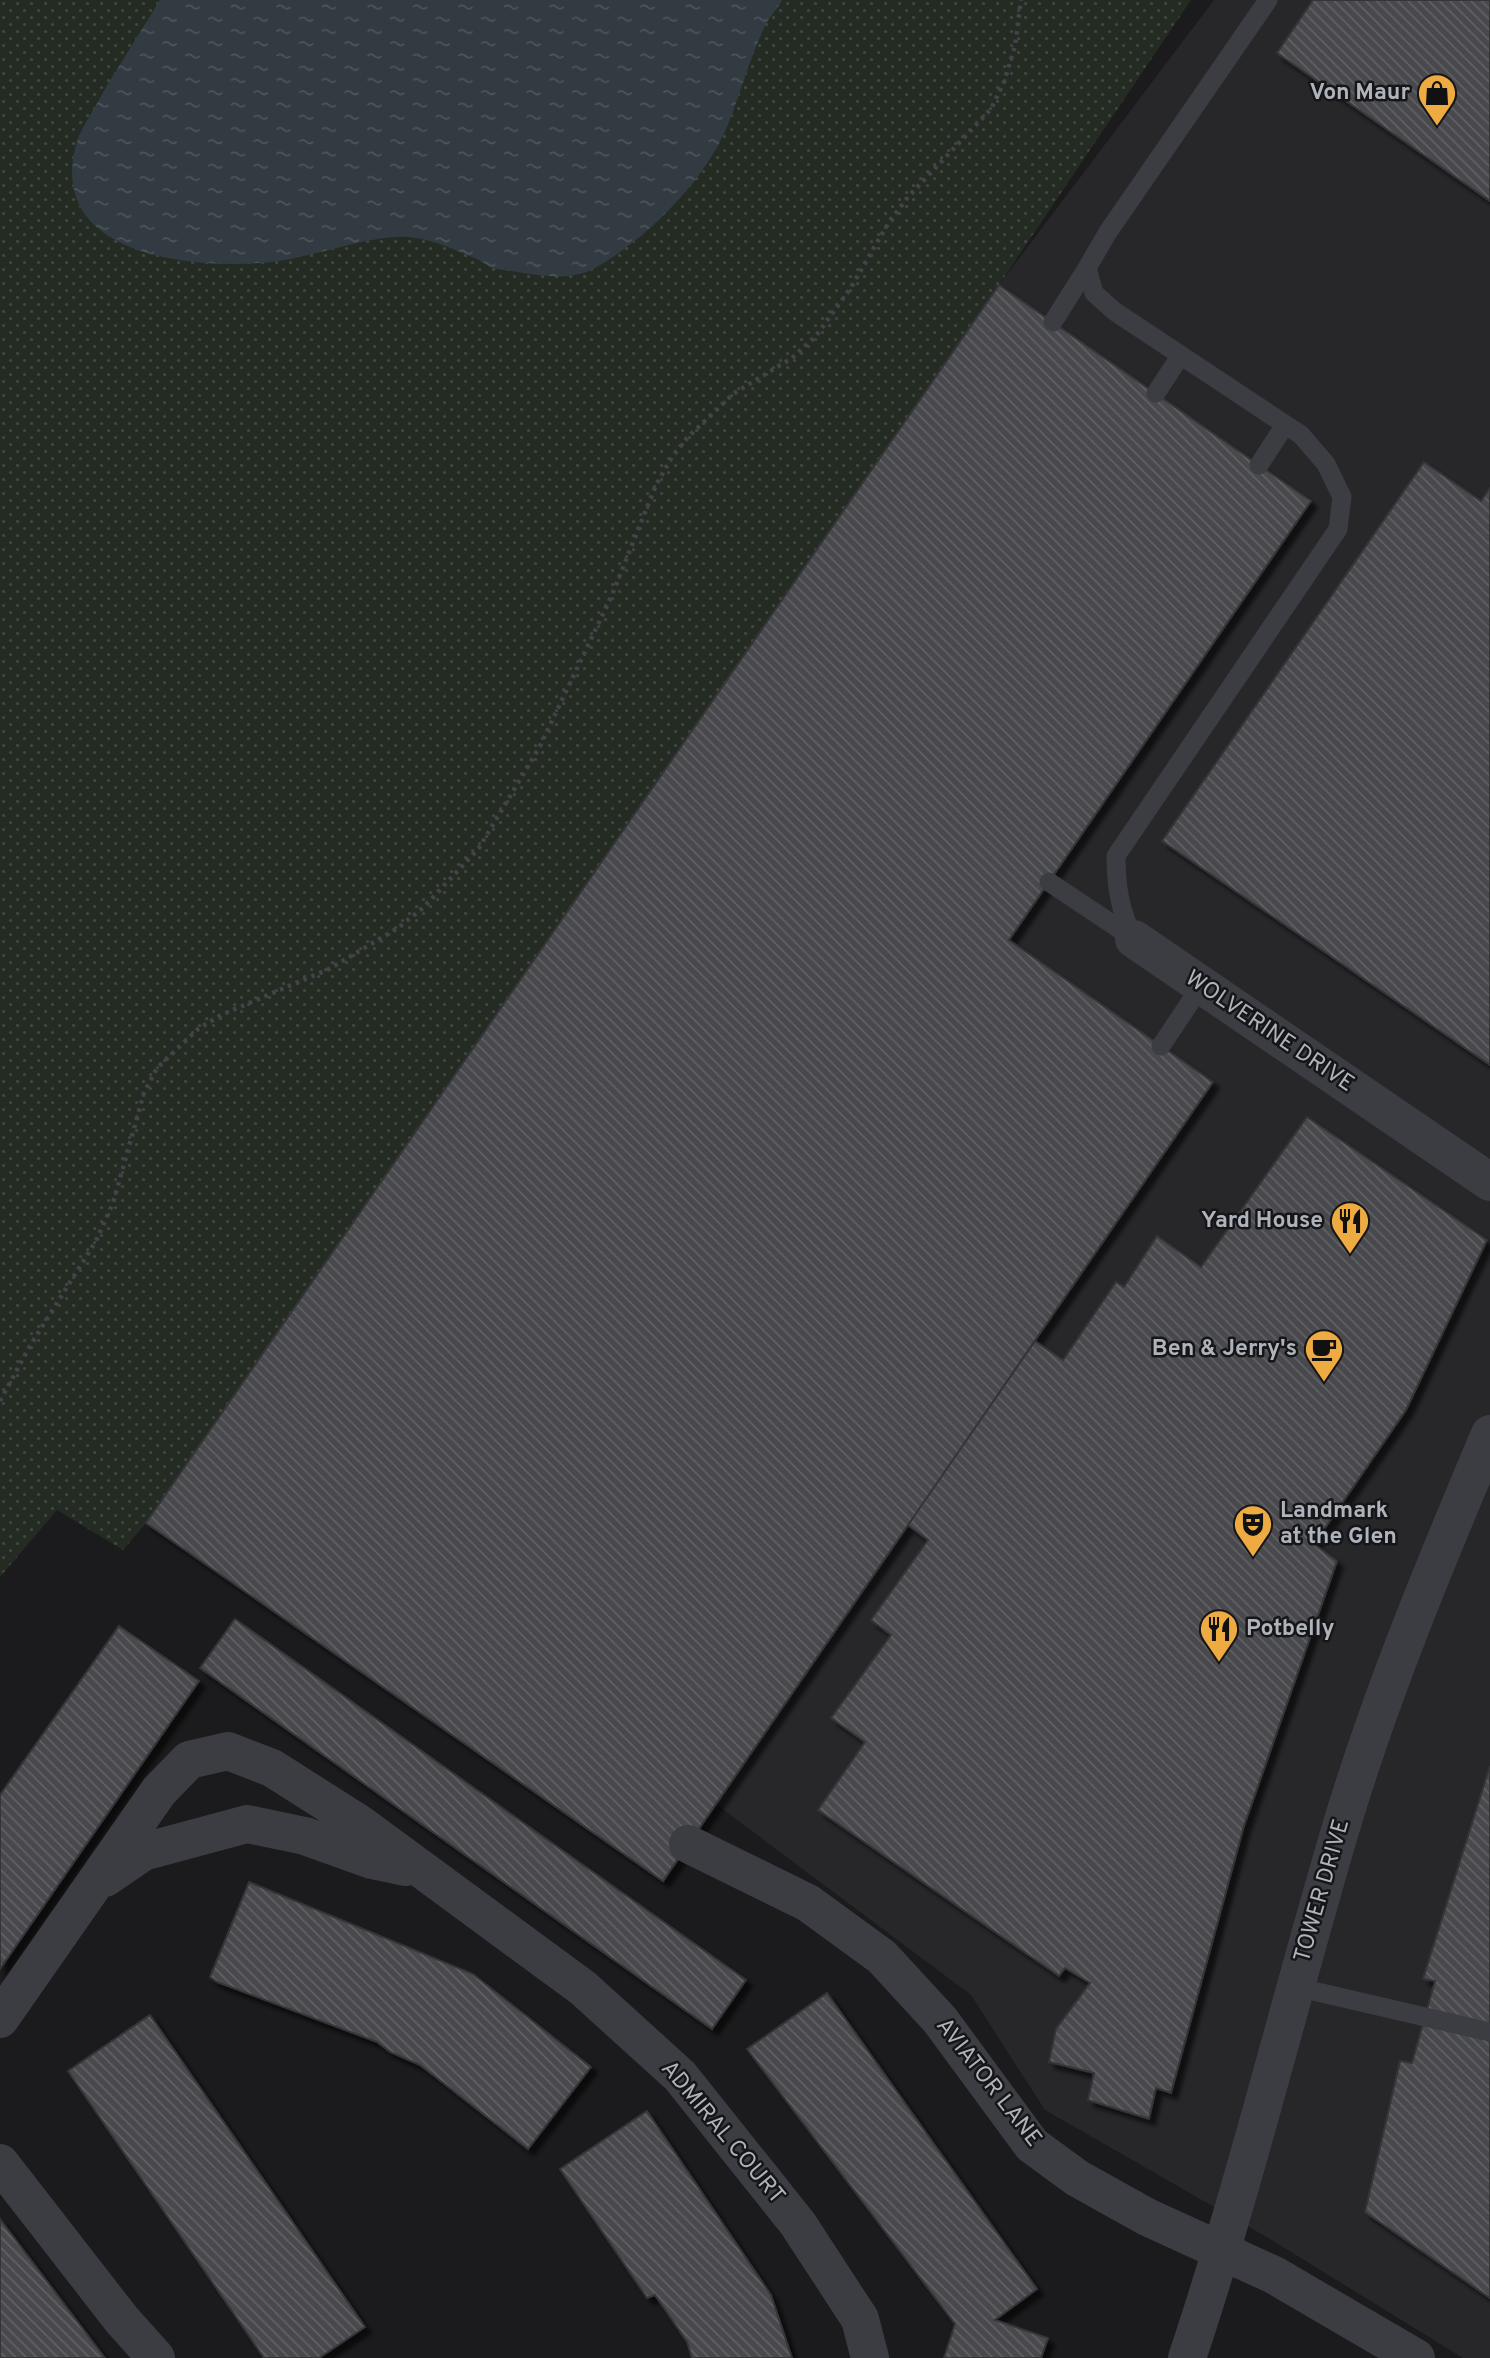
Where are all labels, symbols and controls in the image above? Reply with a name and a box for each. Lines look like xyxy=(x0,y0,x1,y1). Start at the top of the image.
shop icon: Von Maur xyxy=(1416,72,1458,127)
place label: Von Maur xyxy=(1310,79,1410,108)
street label: WOLVERINE DRIVE xyxy=(1179,965,1359,1099)
restaurant icon: Yard House xyxy=(1329,1200,1371,1255)
place label: Yard House xyxy=(1201,1207,1323,1236)
cafe icon: Ben & Jerry's xyxy=(1303,1328,1345,1383)
place label: Ben & Jerry's xyxy=(1152,1335,1297,1364)
place label: Landmark at the Glen xyxy=(1280,1497,1397,1552)
theatre icon: Landmark at the Glen xyxy=(1232,1503,1274,1558)
restaurant icon: Potbelly xyxy=(1198,1608,1240,1663)
place label: Potbelly xyxy=(1246,1615,1334,1644)
street label: TOWER DRIVE xyxy=(1289,1816,1357,1966)
street label: AVIATOR LANE xyxy=(929,2013,1047,2153)
street label: ADMIRAL COURT xyxy=(653,2055,791,2211)

